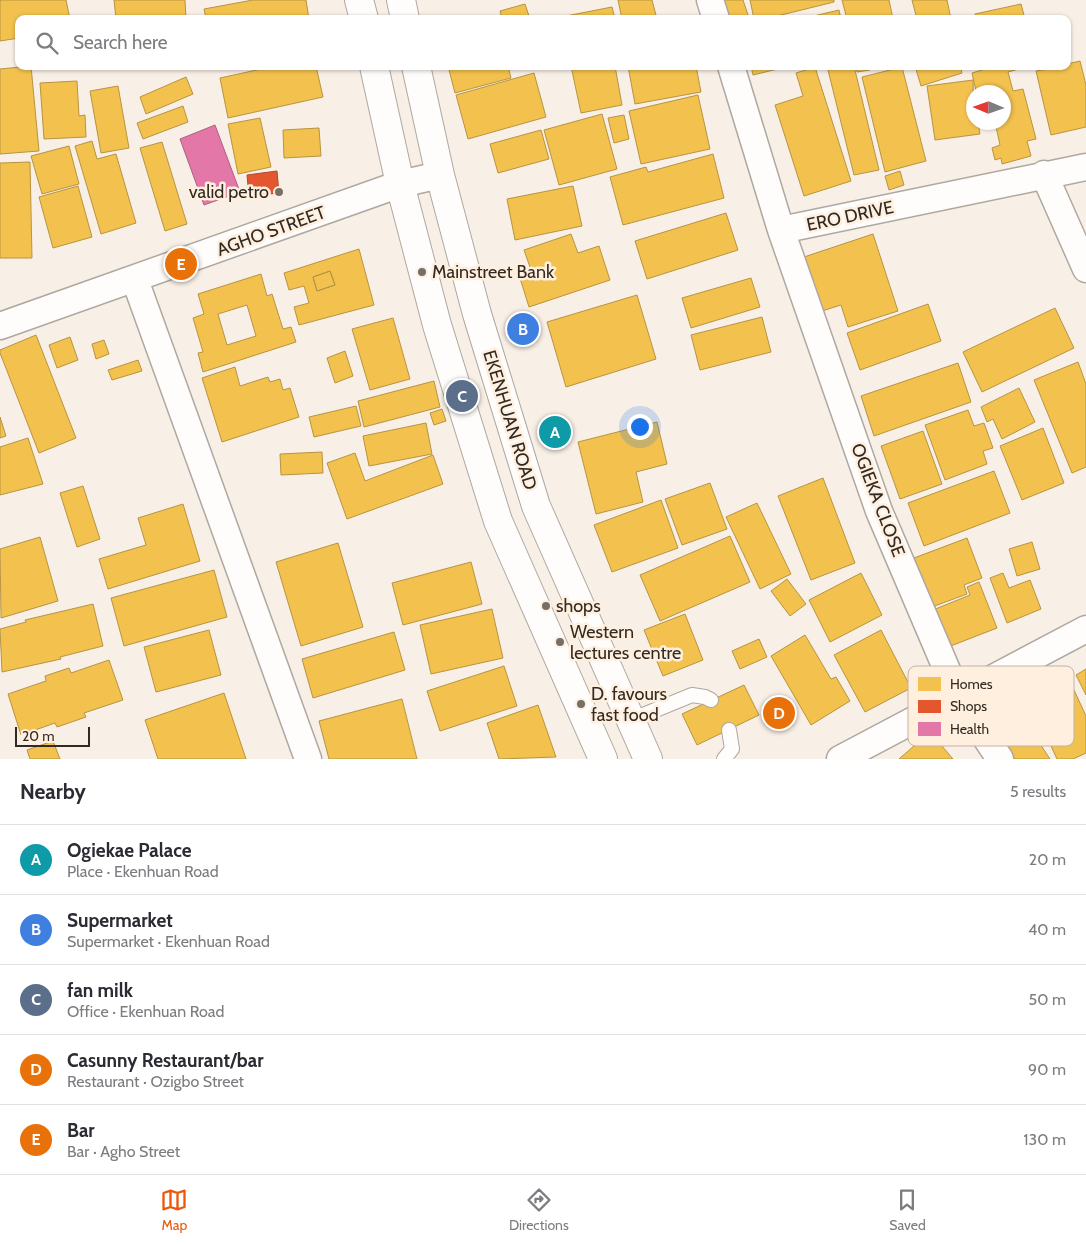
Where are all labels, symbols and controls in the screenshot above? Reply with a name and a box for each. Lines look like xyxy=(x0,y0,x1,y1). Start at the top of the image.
search box xyxy=(15,15,1071,70)
icon: search xyxy=(33,29,61,57)
text: Search here xyxy=(73,31,167,54)
north arrow xyxy=(966,85,1011,130)
place label: valid petro xyxy=(189,181,269,203)
marker: valid petro xyxy=(273,186,285,198)
street label: ERO DRIVE xyxy=(805,196,895,236)
street label: AGHO STREET xyxy=(214,201,329,261)
pin: E xyxy=(165,245,197,283)
place label: Mainstreet Bank xyxy=(432,261,555,283)
marker: Mainstreet Bank xyxy=(416,266,428,278)
pin: B xyxy=(507,310,539,348)
street label: EKENHUAN ROAD xyxy=(478,348,542,492)
pin: C xyxy=(446,377,478,415)
pin: A xyxy=(539,413,571,451)
your location xyxy=(627,414,653,440)
street label: OGIEKA CLOSE xyxy=(846,440,910,560)
place label: shops xyxy=(556,595,601,617)
marker: shops xyxy=(540,600,552,612)
place label: Western lectures centre xyxy=(570,621,681,664)
marker: Western lectures centre xyxy=(554,636,566,648)
legend xyxy=(908,666,1074,746)
text: Homes xyxy=(950,675,993,693)
place label: D. favours fast food xyxy=(591,683,667,726)
pin: D xyxy=(763,694,795,732)
text: Shops xyxy=(950,697,987,715)
marker: D. favours fast food xyxy=(575,698,587,710)
text: Health xyxy=(950,720,989,738)
scale bar xyxy=(15,724,90,747)
text: 20 m xyxy=(22,727,55,745)
text: Nearby xyxy=(20,779,86,804)
text: 5 results xyxy=(1010,782,1066,801)
text: Ogiekae Palace xyxy=(67,839,192,862)
text: A xyxy=(31,850,41,869)
text: 20 m xyxy=(1029,850,1066,869)
text: Place · Ekenhuan Road xyxy=(67,862,219,881)
text: Supermarket xyxy=(67,909,173,932)
text: B xyxy=(31,920,41,939)
text: 40 m xyxy=(1028,920,1066,939)
text: Supermarket · Ekenhuan Road xyxy=(67,932,270,951)
text: fan milk xyxy=(67,979,133,1002)
text: C xyxy=(31,990,41,1009)
text: 50 m xyxy=(1029,990,1066,1009)
text: Office · Ekenhuan Road xyxy=(67,1002,224,1021)
text: Casunny Restaurant/bar xyxy=(67,1049,263,1072)
text: D xyxy=(30,1060,42,1079)
text: 90 m xyxy=(1028,1060,1066,1079)
text: Restaurant · Ozigbo Street xyxy=(67,1072,244,1091)
text: Bar xyxy=(67,1119,95,1142)
text: E xyxy=(31,1130,41,1149)
text: 130 m xyxy=(1023,1130,1066,1149)
text: Bar · Agho Street xyxy=(67,1142,180,1161)
tab: Map xyxy=(160,1186,188,1234)
tab: Directions xyxy=(509,1186,569,1234)
tab: Saved xyxy=(889,1186,926,1234)

